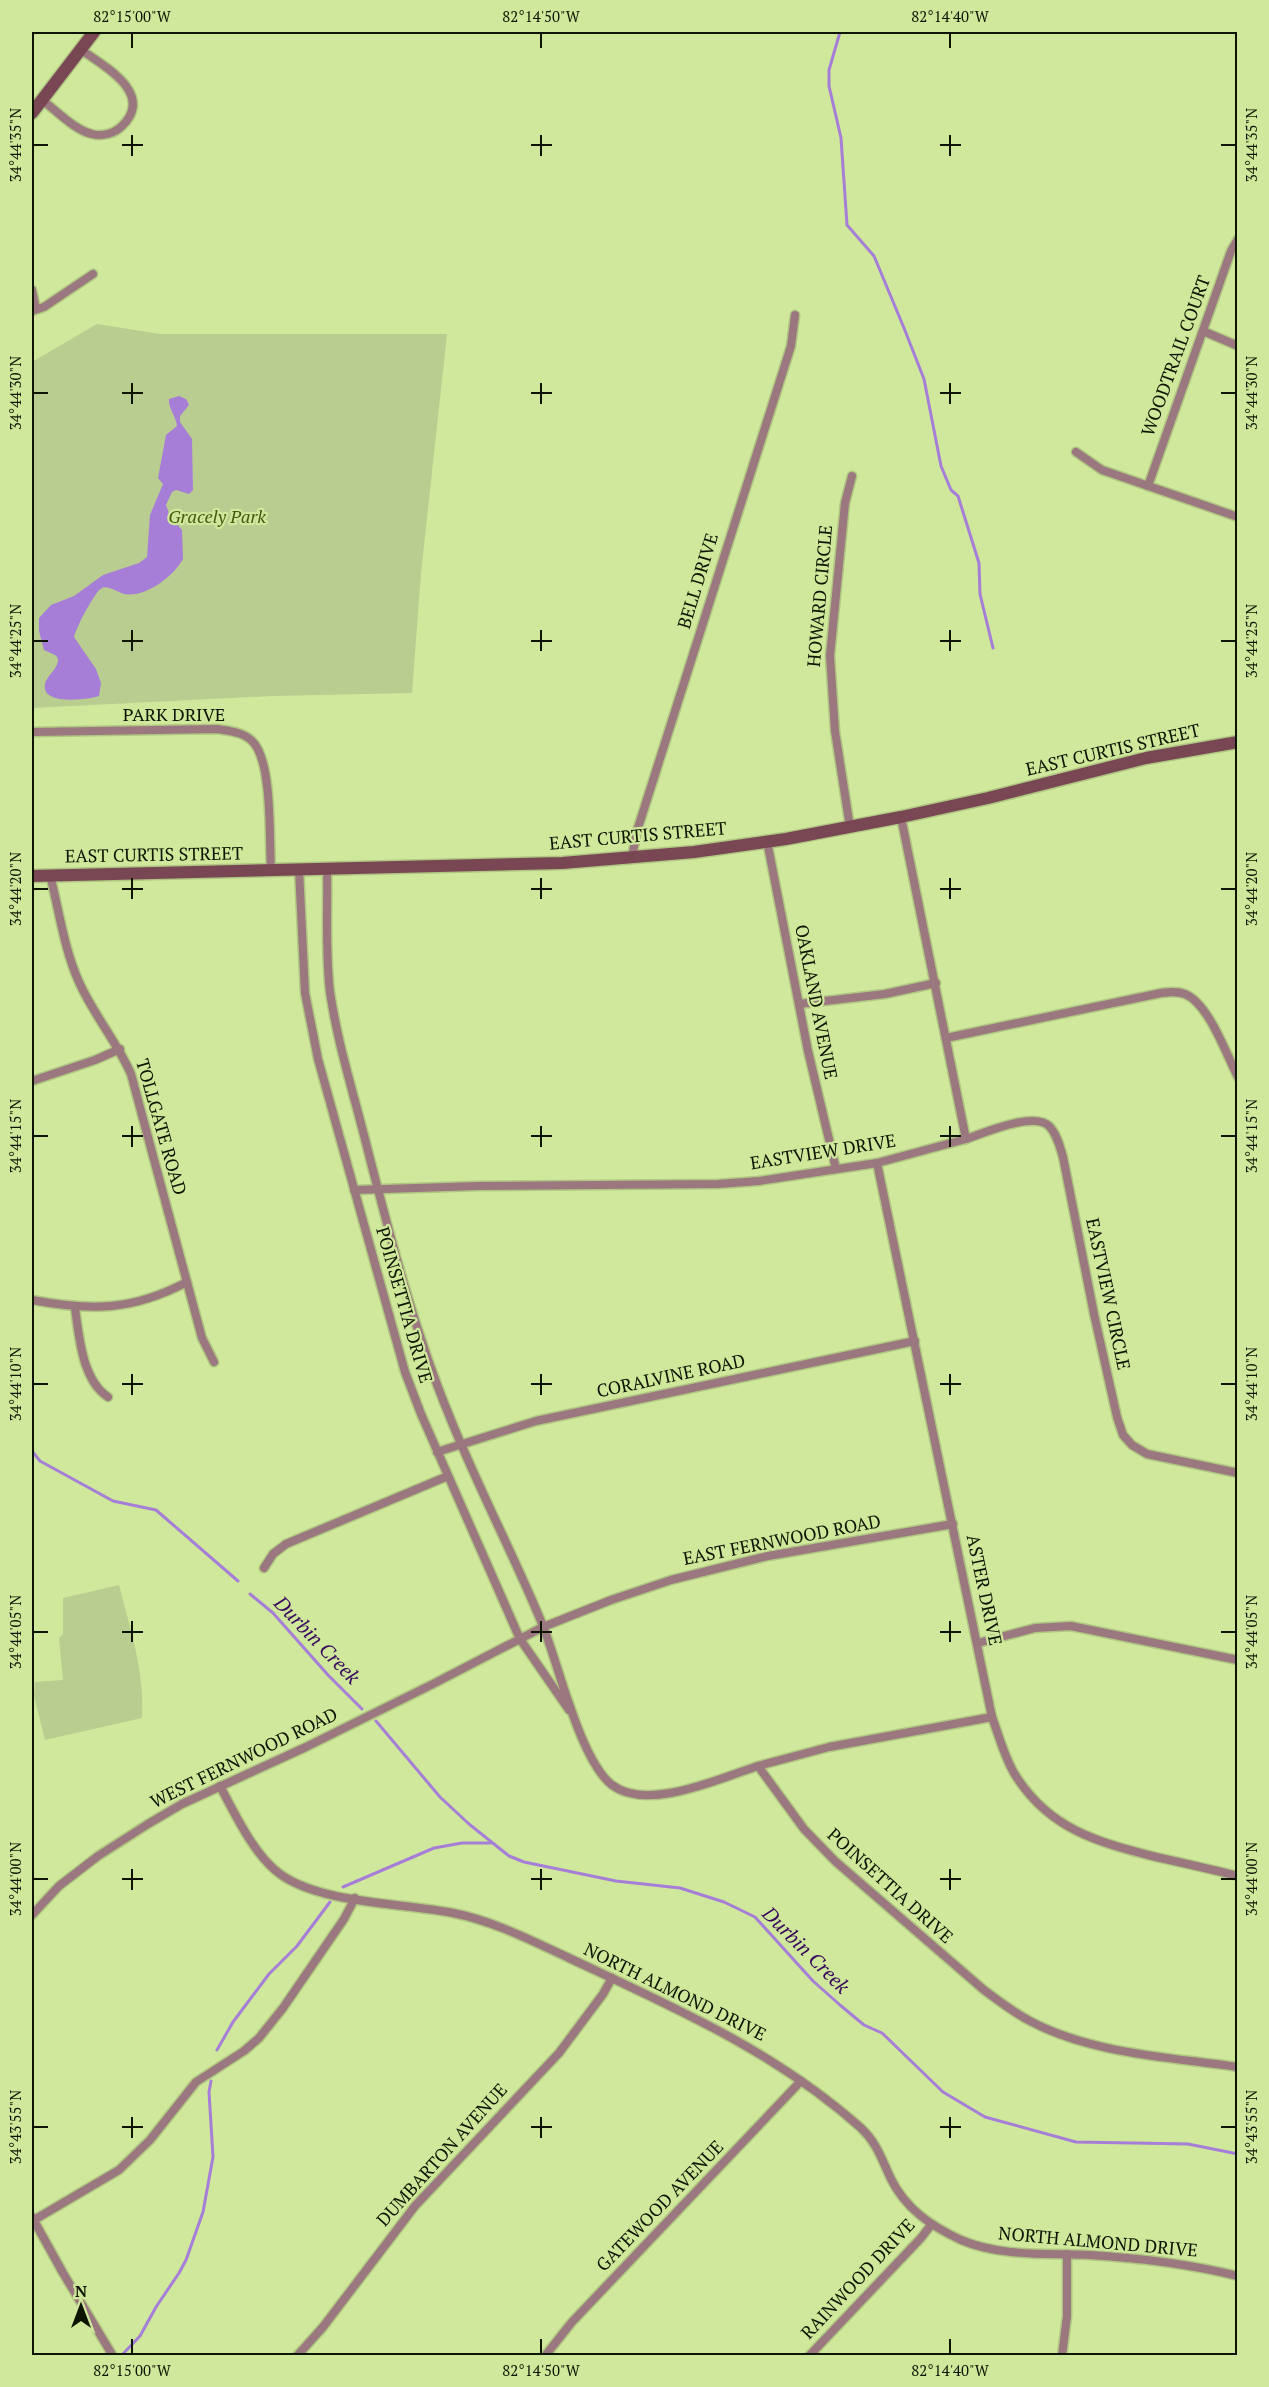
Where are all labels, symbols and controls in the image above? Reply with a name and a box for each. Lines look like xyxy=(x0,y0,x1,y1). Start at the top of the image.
text: 82°15'00"W xyxy=(93,6,172,26)
text: 82°14'50"W xyxy=(502,6,581,26)
text: 82°14'40"W xyxy=(911,6,990,26)
text: 34°44'35"N xyxy=(5,108,25,182)
text: 34°44'35"N xyxy=(1241,108,1261,182)
street label: WOODTRAIL COURT xyxy=(1135,272,1215,439)
text: 34°44'30"N xyxy=(5,356,25,430)
text: 34°44'30"N xyxy=(1241,356,1261,430)
park label: Gracely Park xyxy=(168,504,266,528)
street label: HOWARD CIRCLE xyxy=(801,524,837,668)
street label: BELL DRIVE xyxy=(671,530,723,632)
text: 34°44'25"N xyxy=(5,604,25,678)
text: 34°44'25"N xyxy=(1241,604,1261,678)
street label: PARK DRIVE xyxy=(123,702,225,726)
street label: EAST CURTIS STREET xyxy=(1023,717,1202,781)
street label: EAST CURTIS STREET xyxy=(548,815,728,855)
street label: EAST CURTIS STREET xyxy=(65,840,243,868)
text: 34°44'20"N xyxy=(5,852,25,926)
text: 34°44'20"N xyxy=(1241,852,1261,926)
street label: OAKLAND AVENUE xyxy=(790,922,844,1081)
street label: TOLLGATE ROAD xyxy=(131,1056,193,1198)
text: 34°44'15"N xyxy=(5,1099,25,1173)
text: 34°44'15"N xyxy=(1241,1099,1261,1173)
street label: EASTVIEW DRIVE xyxy=(748,1128,897,1174)
street label: EASTVIEW CIRCLE xyxy=(1081,1216,1137,1372)
street label: POINSETTIA DRIVE xyxy=(371,1224,439,1386)
text: 34°44'10"N xyxy=(5,1347,25,1421)
text: 34°44'10"N xyxy=(1241,1347,1261,1421)
street label: CORALVINE ROAD xyxy=(594,1348,747,1402)
street label: EAST FERNWOOD ROAD xyxy=(681,1508,883,1570)
street label: ASTER DRIVE xyxy=(962,1532,1008,1647)
water label: Durbin Creek xyxy=(268,1589,367,1690)
text: 34°44'05"N xyxy=(5,1595,25,1669)
text: 34°44'05"N xyxy=(1241,1595,1261,1669)
street label: WEST FERNWOOD ROAD xyxy=(146,1701,341,1813)
street label: POINSETTIA DRIVE xyxy=(823,1822,959,1948)
text: 34°44'00"N xyxy=(5,1842,25,1916)
text: 34°44'00"N xyxy=(1241,1842,1261,1916)
water label: Durbin Creek xyxy=(756,1899,856,1999)
street label: NORTH ALMOND DRIVE xyxy=(580,1936,771,2046)
street label: DUMBARTON AVENUE xyxy=(371,2078,512,2231)
text: 34°43'55"N xyxy=(5,2090,25,2164)
text: 34°43'55"N xyxy=(1241,2090,1261,2164)
street label: GATEWOOD AVENUE xyxy=(590,2135,728,2276)
street label: RAINWOOD DRIVE xyxy=(795,2213,919,2344)
street label: NORTH ALMOND DRIVE xyxy=(997,2220,1199,2262)
north arrow xyxy=(51,2276,111,2336)
text: N xyxy=(75,2280,87,2302)
text: 82°15'00"W xyxy=(93,2360,172,2380)
text: 82°14'50"W xyxy=(502,2360,581,2380)
text: 82°14'40"W xyxy=(911,2360,990,2380)

